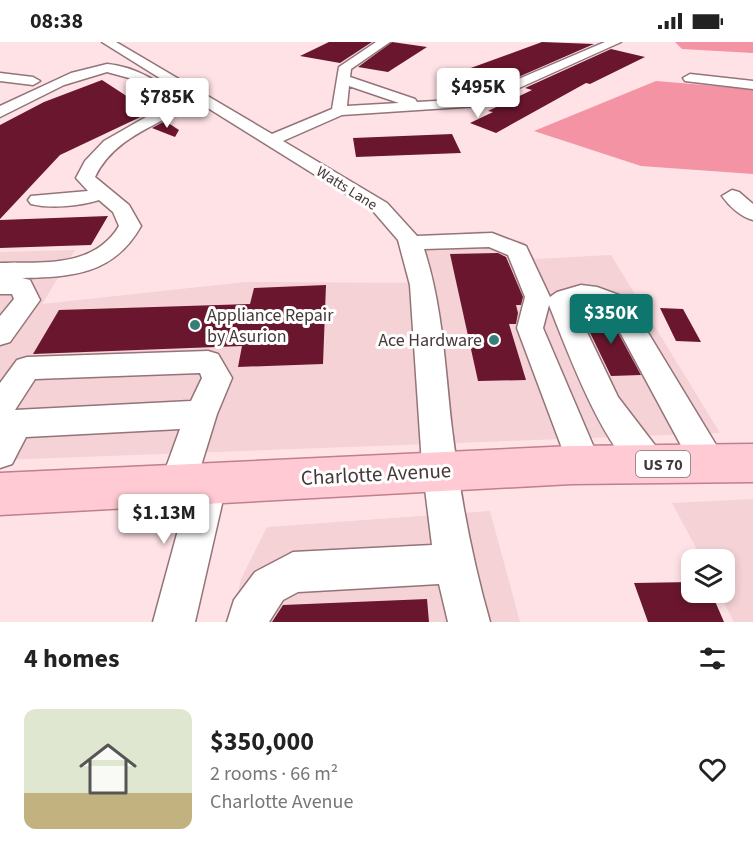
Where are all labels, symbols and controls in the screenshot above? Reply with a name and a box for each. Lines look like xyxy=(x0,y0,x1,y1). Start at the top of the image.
text: 08:38 xyxy=(30,5,83,37)
pin: $495K xyxy=(436,68,520,119)
text: $495K xyxy=(451,73,505,101)
pin: $785K xyxy=(125,78,209,129)
text: $785K xyxy=(140,83,194,111)
street label: Watts Lane xyxy=(312,161,381,215)
pin: $350K xyxy=(569,294,653,345)
text: $350K xyxy=(584,299,638,327)
place label: Appliance Repair by Asurion xyxy=(207,303,334,349)
marker: Appliance Repair by Asurion xyxy=(188,318,202,332)
place label: Ace Hardware xyxy=(378,328,482,353)
marker: Ace Hardware xyxy=(487,333,501,347)
road number: US 70 xyxy=(636,451,690,477)
street label: Charlotte Avenue xyxy=(300,455,452,493)
pin: $1.13M xyxy=(115,494,213,545)
text: $1.13M xyxy=(132,499,196,527)
map controls xyxy=(681,549,735,603)
button: layers xyxy=(681,549,735,603)
text: 4 homes xyxy=(24,640,119,677)
icon: filters xyxy=(696,642,729,675)
text: $350,000 xyxy=(210,723,314,760)
icon: home xyxy=(72,733,144,805)
icon: heart xyxy=(696,753,729,786)
text: 2 rooms · 66 m² xyxy=(210,760,338,788)
text: Charlotte Avenue xyxy=(210,788,353,816)

